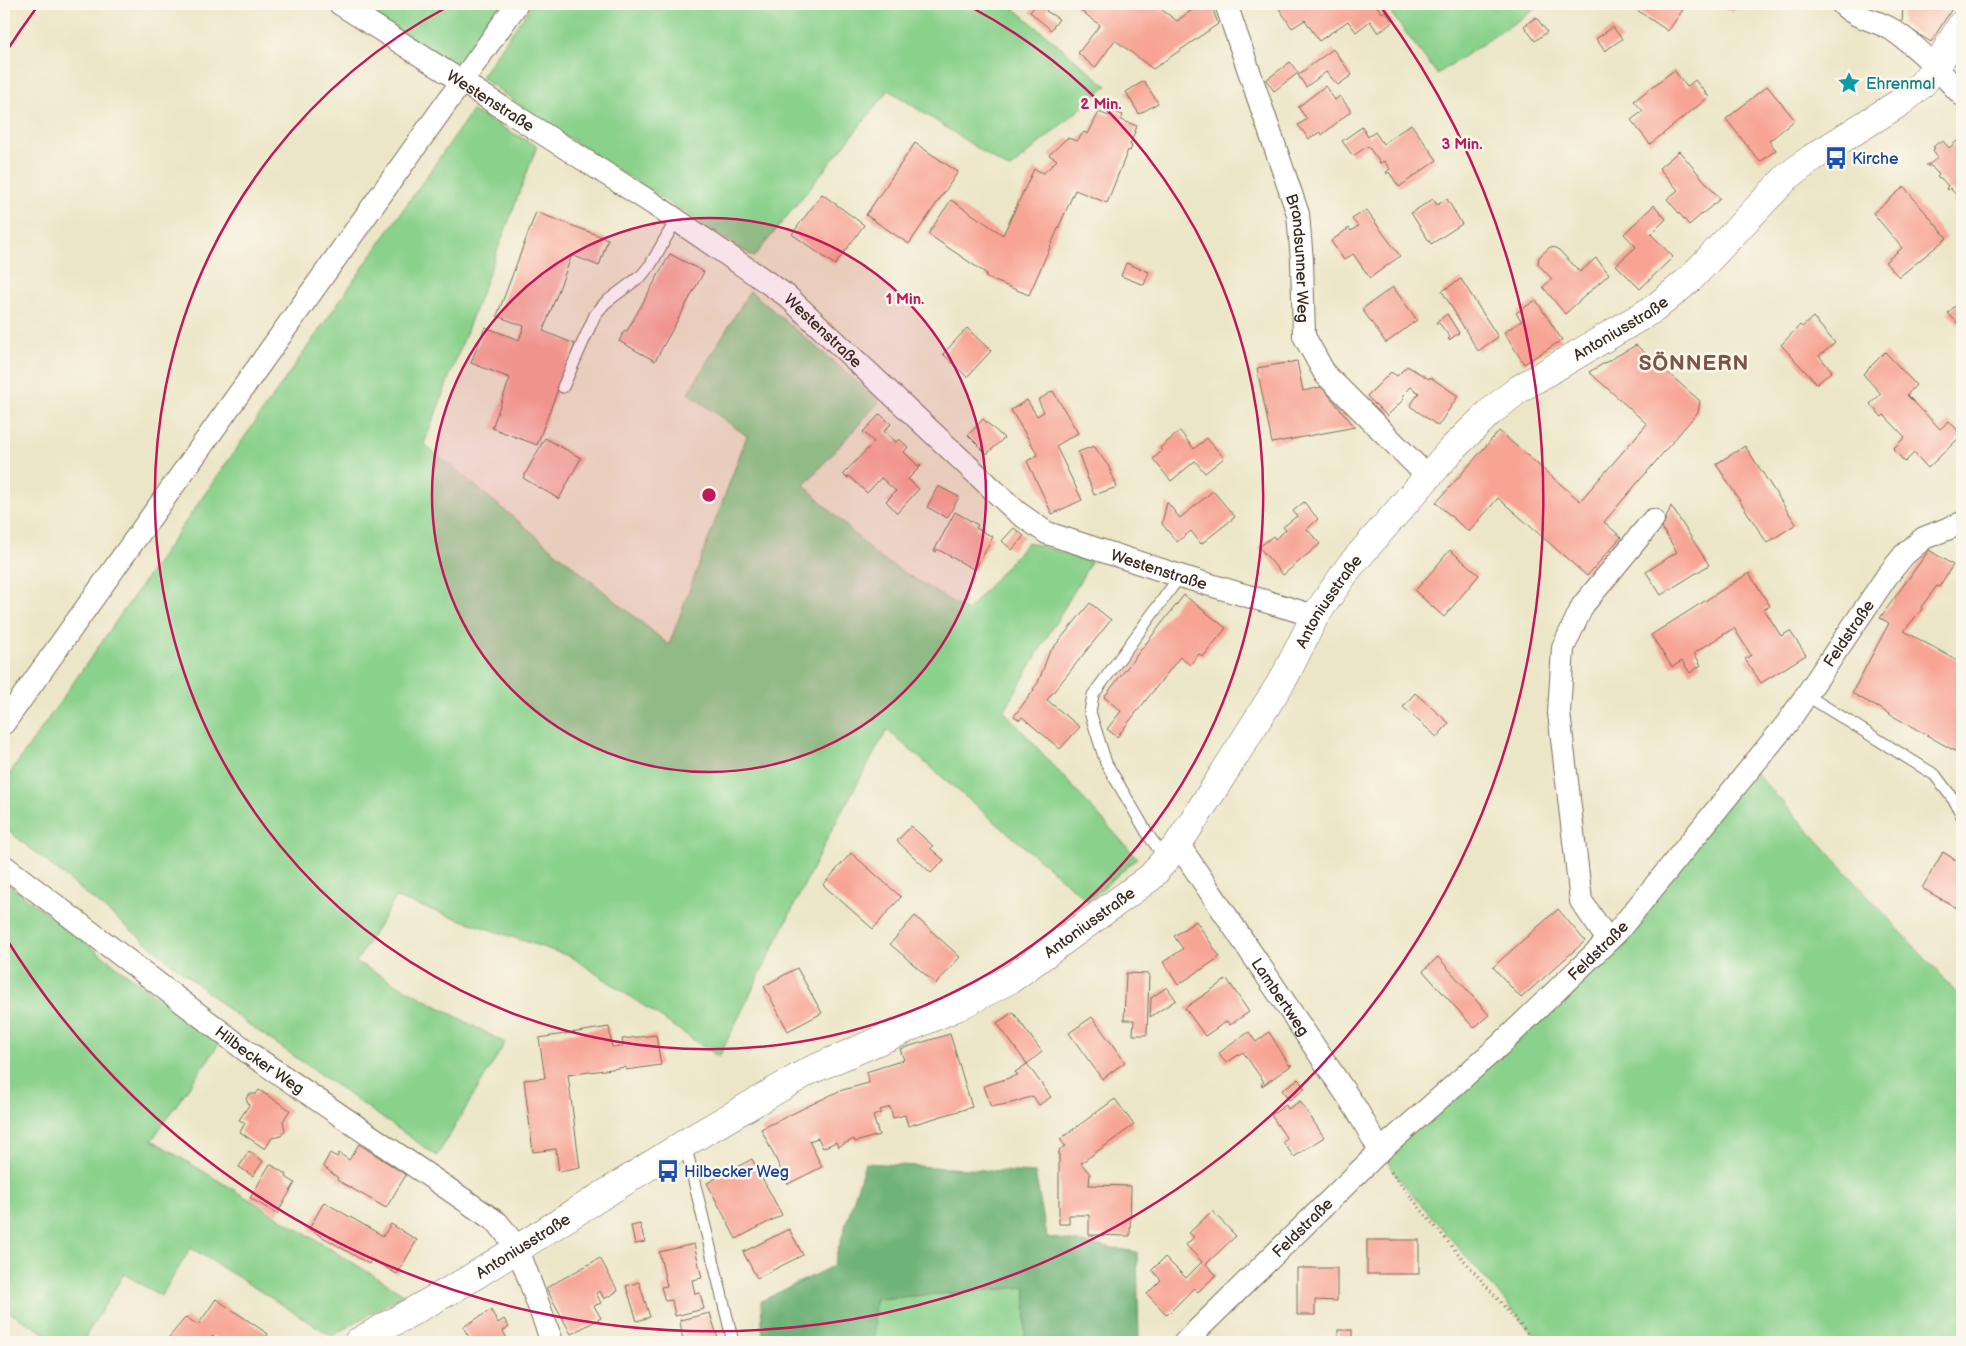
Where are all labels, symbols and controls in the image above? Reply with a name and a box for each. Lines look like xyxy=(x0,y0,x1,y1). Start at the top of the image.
street label: Westenstraße xyxy=(443,67,538,137)
place icon: Ehrenmal xyxy=(1836,70,1862,96)
place label: Ehrenmal xyxy=(1866,75,1935,94)
text: 2 Min. xyxy=(1080,95,1122,114)
text: 3 Min. xyxy=(1441,135,1483,154)
bus stop icon: Kirche xyxy=(1823,145,1849,171)
place label: Kirche xyxy=(1852,150,1899,169)
street label: Brandsunner Weg xyxy=(1281,192,1312,323)
street label: Westenstraße xyxy=(780,290,866,373)
text: 1 Min. xyxy=(886,290,924,309)
street label: Antoniusstraße xyxy=(1570,293,1673,366)
district label: SÖNNERN xyxy=(1639,351,1749,376)
centre of rings xyxy=(700,486,718,504)
street label: Westenstraße xyxy=(1108,546,1210,595)
street label: Antoniusstraße xyxy=(1292,551,1367,652)
street label: Feldstraße xyxy=(1820,596,1879,671)
street label: Antoniusstraße xyxy=(1041,884,1140,963)
street label: Feldstraße xyxy=(1565,918,1633,985)
street label: Lambertweg xyxy=(1246,955,1312,1040)
street label: Hilbecker Weg xyxy=(211,1023,307,1099)
bus stop icon: Hilbecker Weg xyxy=(655,1158,681,1184)
place label: Hilbecker Weg xyxy=(684,1163,789,1182)
street label: Feldstraße xyxy=(1269,1194,1338,1262)
street label: Antoniusstraße xyxy=(473,1210,575,1283)

